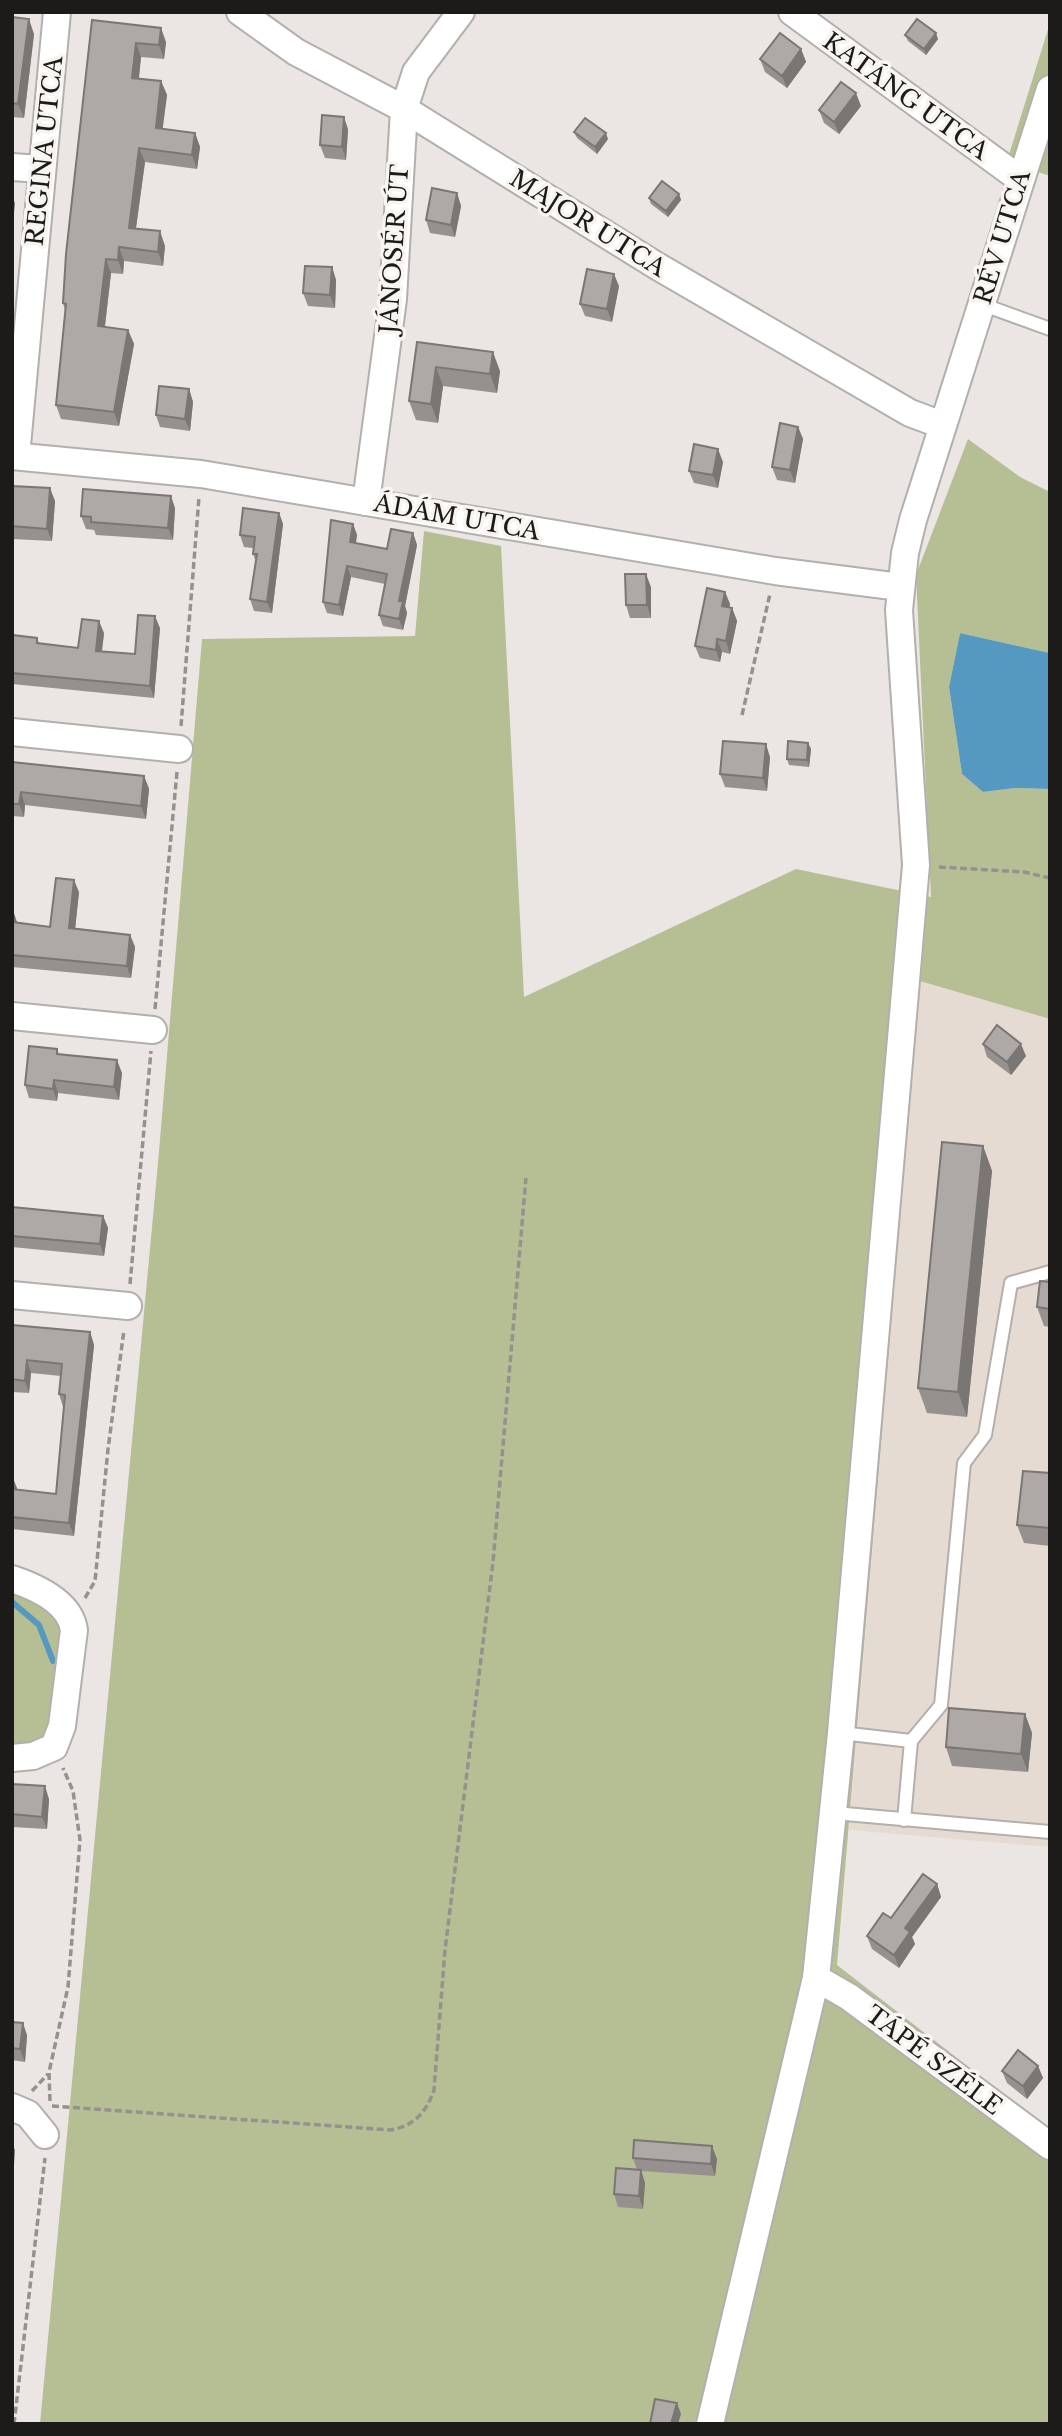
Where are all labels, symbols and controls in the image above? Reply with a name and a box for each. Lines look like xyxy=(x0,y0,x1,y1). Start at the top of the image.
street label: KATÁNG UTCA xyxy=(818,26,995,166)
street label: REGINA UTCA xyxy=(20,54,68,247)
street label: JÁNOSÉR ÚT xyxy=(372,163,414,338)
street label: MAJOR UTCA xyxy=(505,163,672,283)
street label: RÉV UTCA xyxy=(968,166,1036,308)
street label: ÁDÁM UTCA xyxy=(371,488,543,546)
street label: TÁPÉ SZÉLE xyxy=(860,1999,1008,2121)

